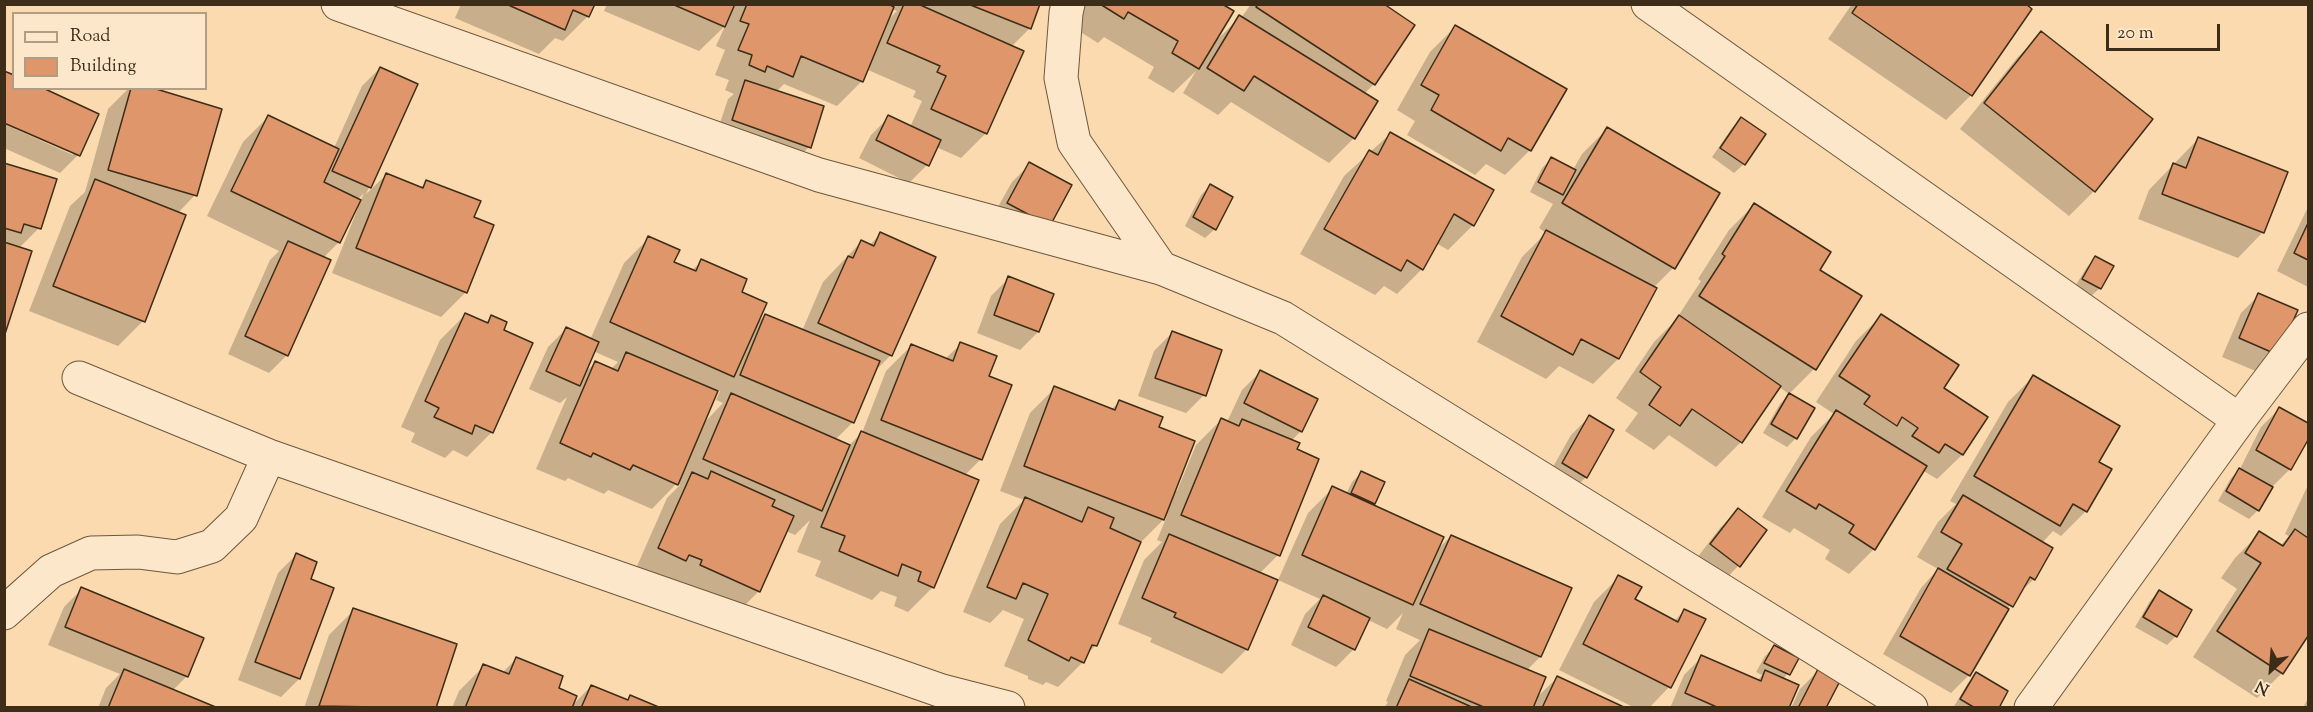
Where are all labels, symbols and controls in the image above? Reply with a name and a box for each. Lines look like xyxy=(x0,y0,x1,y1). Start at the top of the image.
legend xyxy=(12,12,207,90)
scale bar xyxy=(2109,12,2223,50)
text: 20 m xyxy=(2117,21,2154,47)
text: Road xyxy=(70,24,110,50)
text: Building xyxy=(70,54,136,80)
north arrow xyxy=(2241,640,2301,700)
text: N xyxy=(2252,673,2274,700)

